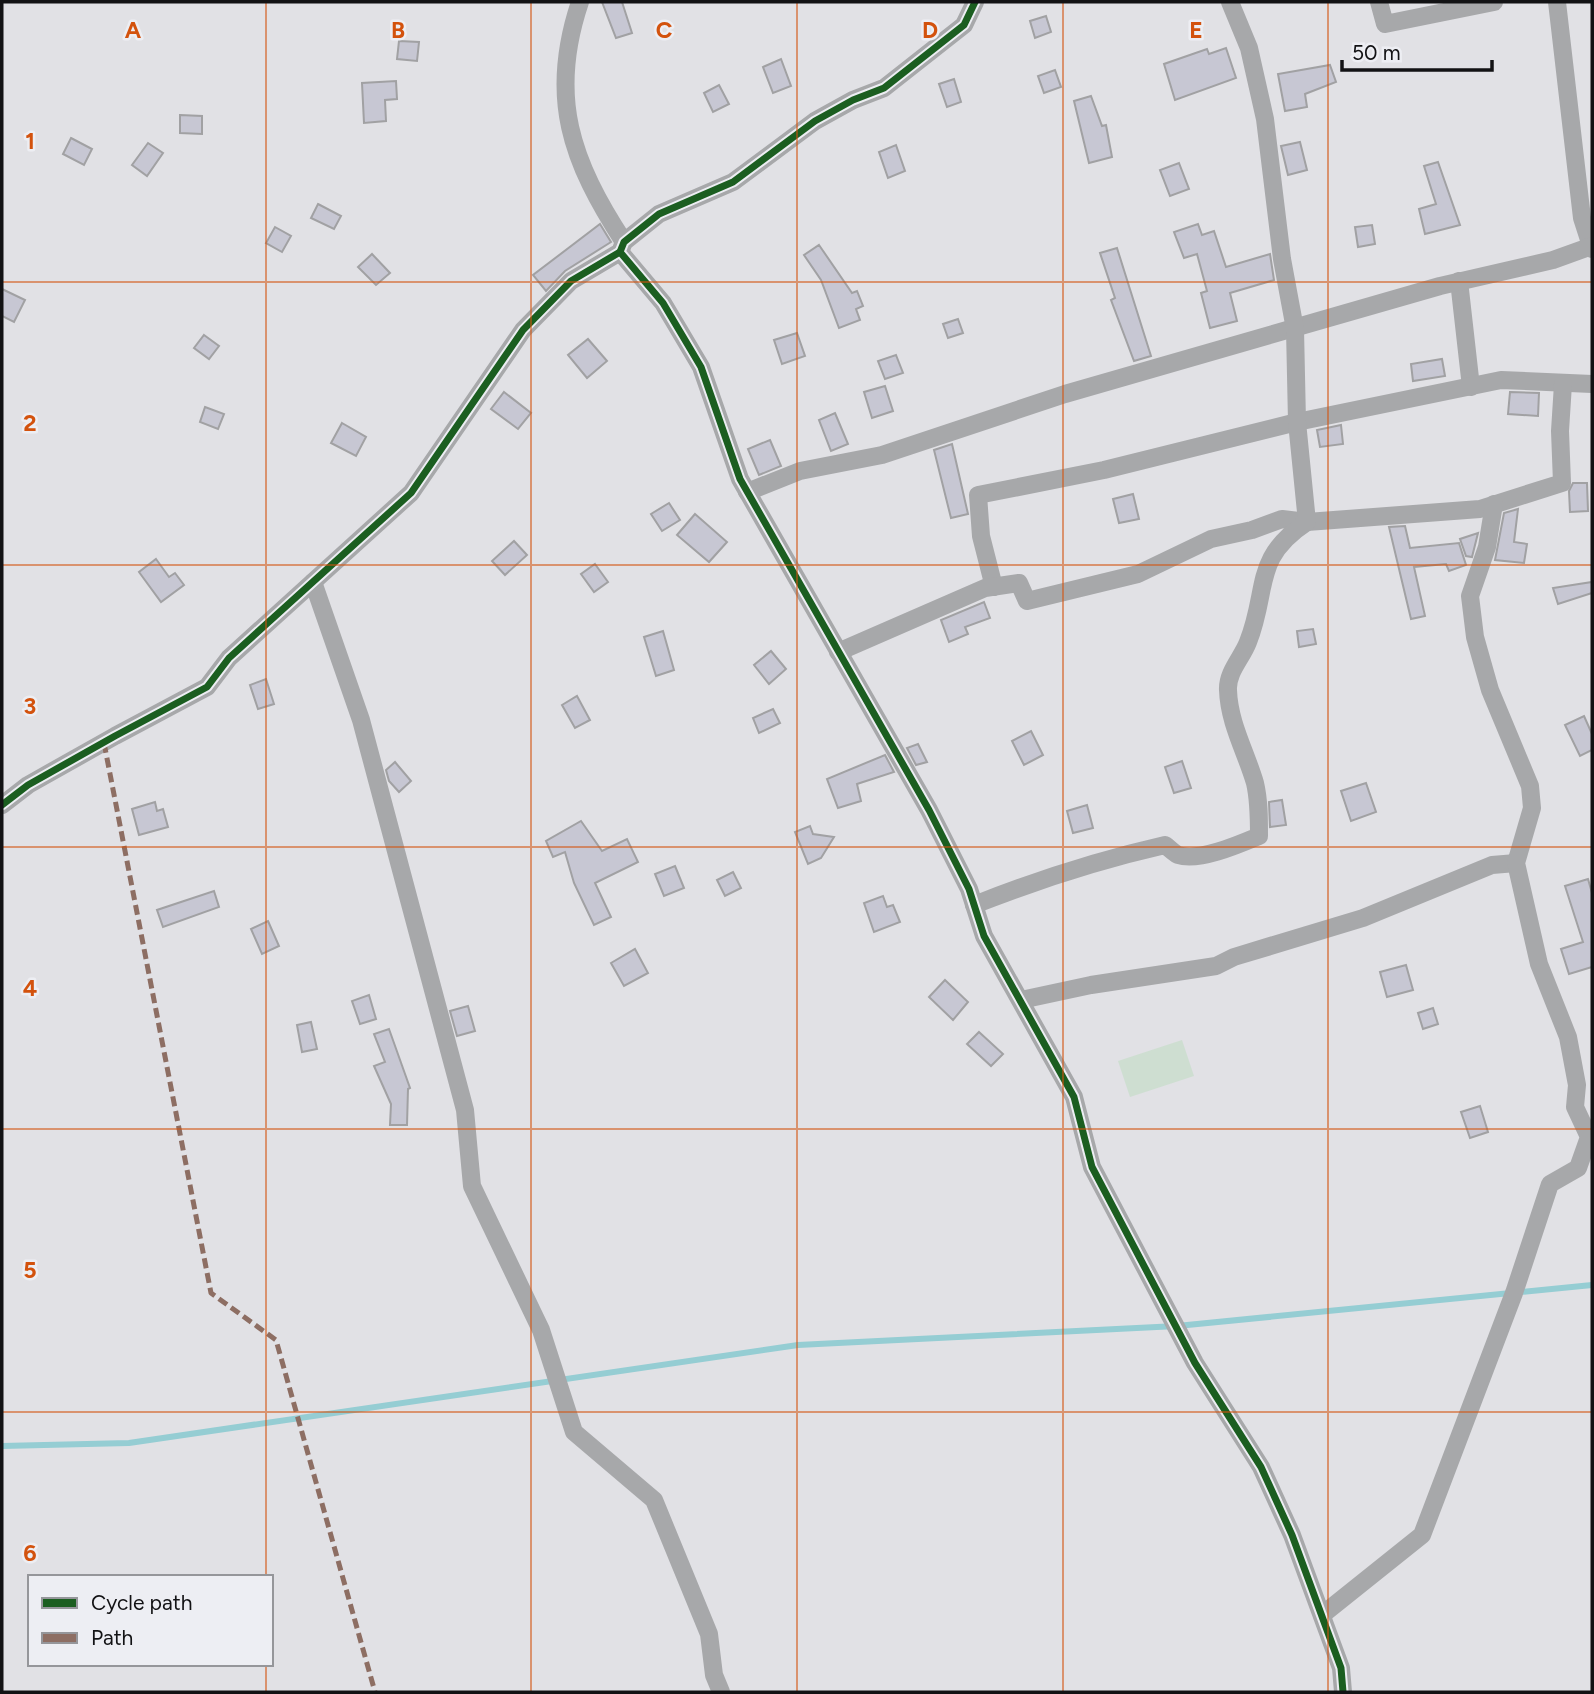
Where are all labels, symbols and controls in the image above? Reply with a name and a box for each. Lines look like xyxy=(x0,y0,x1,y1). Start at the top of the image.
text: A xyxy=(125,16,142,44)
text: B xyxy=(391,16,405,44)
text: C xyxy=(656,16,673,44)
text: D xyxy=(922,16,938,44)
text: E xyxy=(1189,16,1203,44)
scale bar xyxy=(1342,28,1492,72)
text: 50 m xyxy=(1352,40,1401,65)
text: 1 xyxy=(25,127,35,155)
text: 2 xyxy=(23,409,37,437)
text: 3 xyxy=(24,692,36,720)
text: 4 xyxy=(23,974,37,1002)
text: 5 xyxy=(23,1256,37,1284)
text: 6 xyxy=(23,1539,37,1567)
legend xyxy=(28,1575,273,1666)
text: Cycle path xyxy=(91,1590,192,1615)
text: Path xyxy=(91,1625,133,1650)

